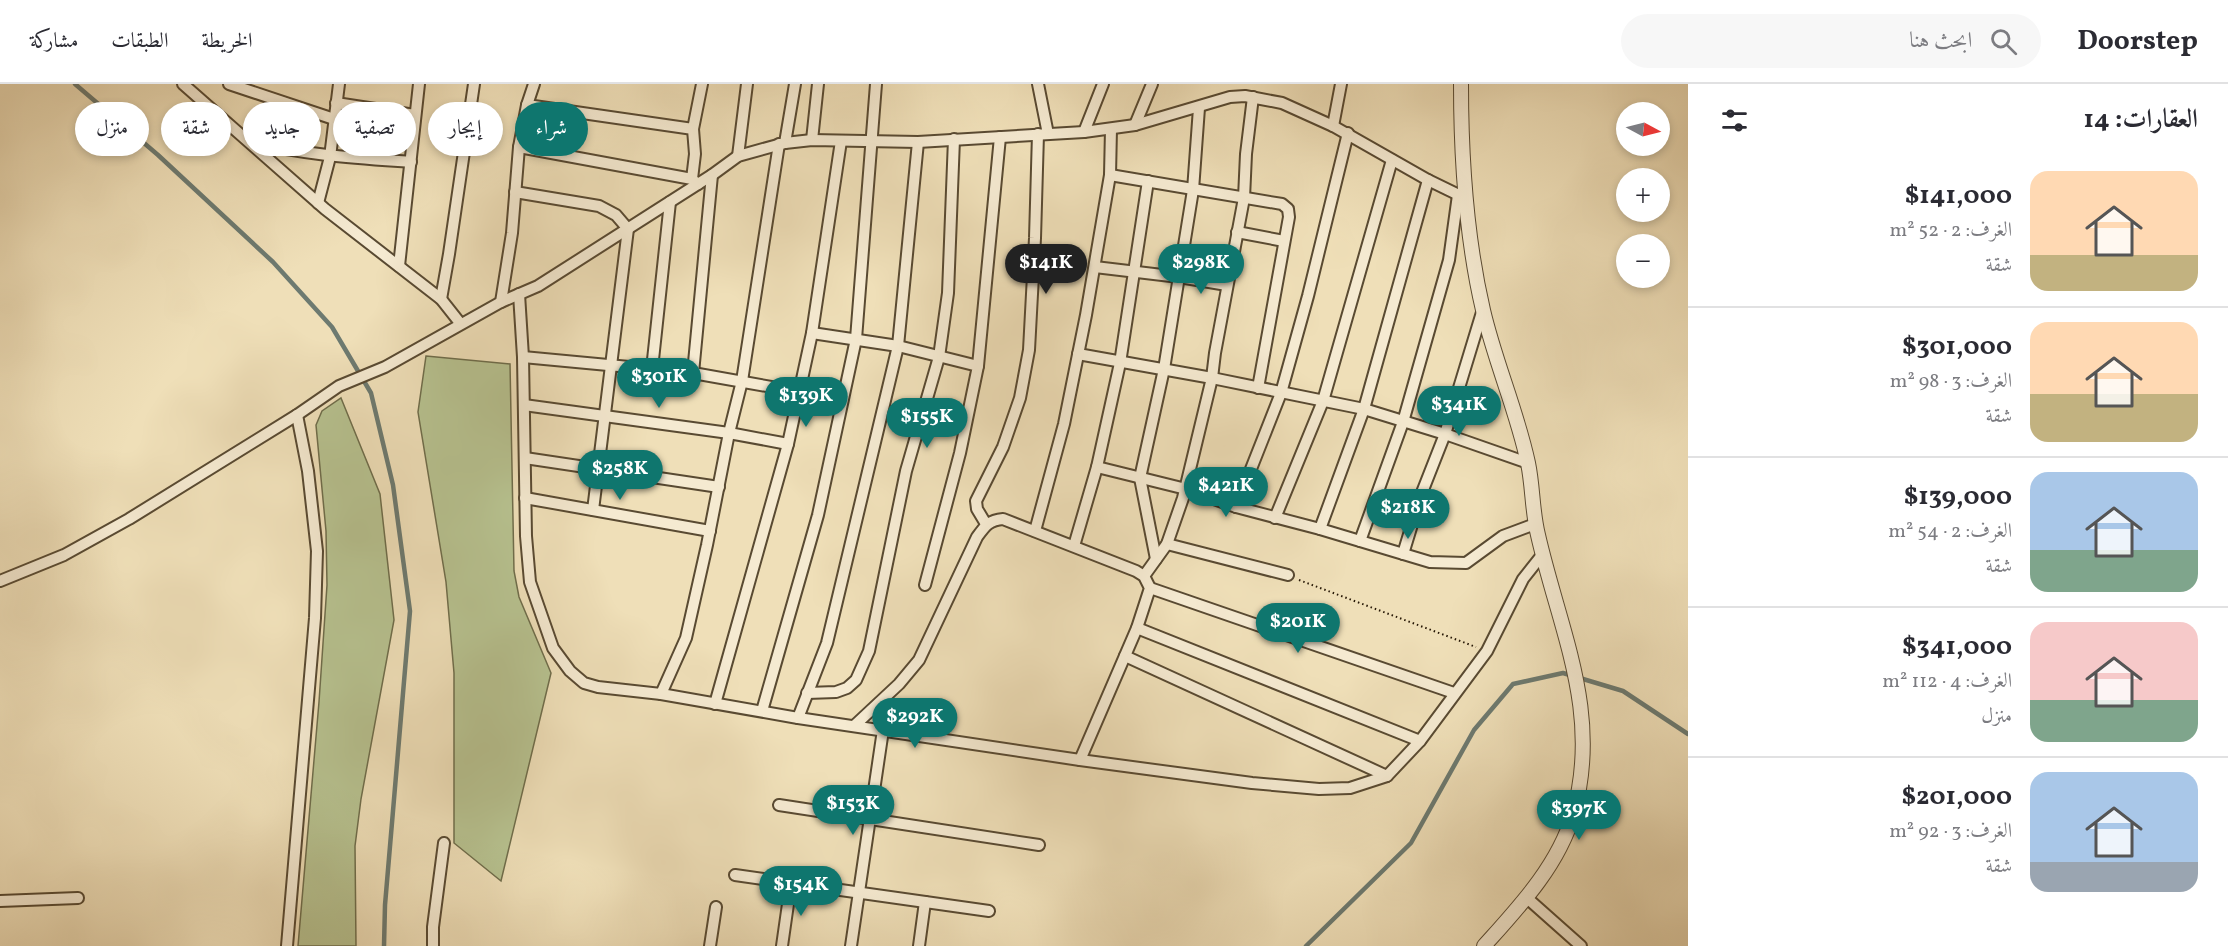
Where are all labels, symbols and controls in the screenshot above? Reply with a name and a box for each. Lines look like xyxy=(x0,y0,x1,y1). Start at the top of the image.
search box xyxy=(1621,14,2041,68)
text: Doorstep xyxy=(2077,22,2198,61)
icon: search xyxy=(1987,25,2020,58)
text: ابحث هنا xyxy=(1909,26,1972,57)
text: مشاركة xyxy=(30,27,78,56)
text: الطبقات xyxy=(111,27,168,56)
text: الخريطة xyxy=(201,27,253,56)
chip: منزل xyxy=(75,102,149,156)
chip: شقة xyxy=(161,102,231,156)
chip: جديد xyxy=(243,102,321,156)
chip: تصفية xyxy=(333,102,416,156)
chip: إيجار xyxy=(428,102,503,156)
chip: شراء xyxy=(515,102,588,156)
north arrow xyxy=(1616,102,1670,156)
map controls xyxy=(1616,102,1670,288)
text: العقارات: 14 xyxy=(2084,102,2198,138)
icon: filters xyxy=(1718,104,1751,137)
button: + xyxy=(1616,168,1670,222)
text: $141,000 xyxy=(1905,178,2012,214)
icon: home xyxy=(2078,195,2150,267)
text: الغرف: 2 · 52 m² xyxy=(1889,217,2012,245)
button: − xyxy=(1616,234,1670,288)
pin: $141K xyxy=(1004,244,1088,295)
pin: $298K xyxy=(1159,244,1243,295)
text: $141K xyxy=(1019,249,1073,277)
text: $298K xyxy=(1172,249,1230,277)
text: شقة xyxy=(1986,252,2012,280)
text: $301,000 xyxy=(1902,329,2012,365)
icon: home xyxy=(2078,346,2150,418)
pin: $301K xyxy=(617,358,701,409)
text: $301K xyxy=(631,363,687,391)
text: الغرف: 3 · 98 m² xyxy=(1890,368,2012,396)
pin: $139K xyxy=(764,377,848,428)
text: $139K xyxy=(779,382,833,410)
pin: $341K xyxy=(1417,386,1501,437)
text: $341K xyxy=(1431,391,1487,419)
pin: $155K xyxy=(885,398,969,449)
text: $155K xyxy=(901,403,953,431)
text: شقة xyxy=(1986,403,2012,431)
pin: $258K xyxy=(578,450,662,501)
text: $258K xyxy=(592,455,648,483)
pin: $421K xyxy=(1184,467,1268,518)
text: $421K xyxy=(1198,472,1254,500)
text: $139,000 xyxy=(1904,479,2012,515)
pin: $218K xyxy=(1366,489,1450,540)
text: $218K xyxy=(1381,494,1435,522)
icon: home xyxy=(2078,496,2150,568)
text: الغرف: 2 · 54 m² xyxy=(1888,518,2012,546)
text: شقة xyxy=(1986,553,2012,581)
pin: $201K xyxy=(1256,603,1340,654)
text: $201K xyxy=(1270,608,1326,636)
text: $341,000 xyxy=(1902,629,2012,665)
icon: home xyxy=(2078,646,2150,718)
text: الغرف: 4 · 112 m² xyxy=(1882,668,2012,696)
pin: $292K xyxy=(873,698,957,749)
text: $292K xyxy=(886,703,944,731)
text: منزل xyxy=(1981,703,2012,731)
text: $201,000 xyxy=(1902,779,2012,815)
pin: $153K xyxy=(811,785,895,836)
text: $153K xyxy=(826,790,880,818)
pin: $397K xyxy=(1537,790,1621,841)
text: $397K xyxy=(1551,795,1607,823)
icon: home xyxy=(2078,796,2150,868)
text: الغرف: 3 · 92 m² xyxy=(1889,818,2012,846)
text: شقة xyxy=(1986,853,2012,881)
pin: $154K xyxy=(759,866,843,917)
text: $154K xyxy=(773,871,829,899)

